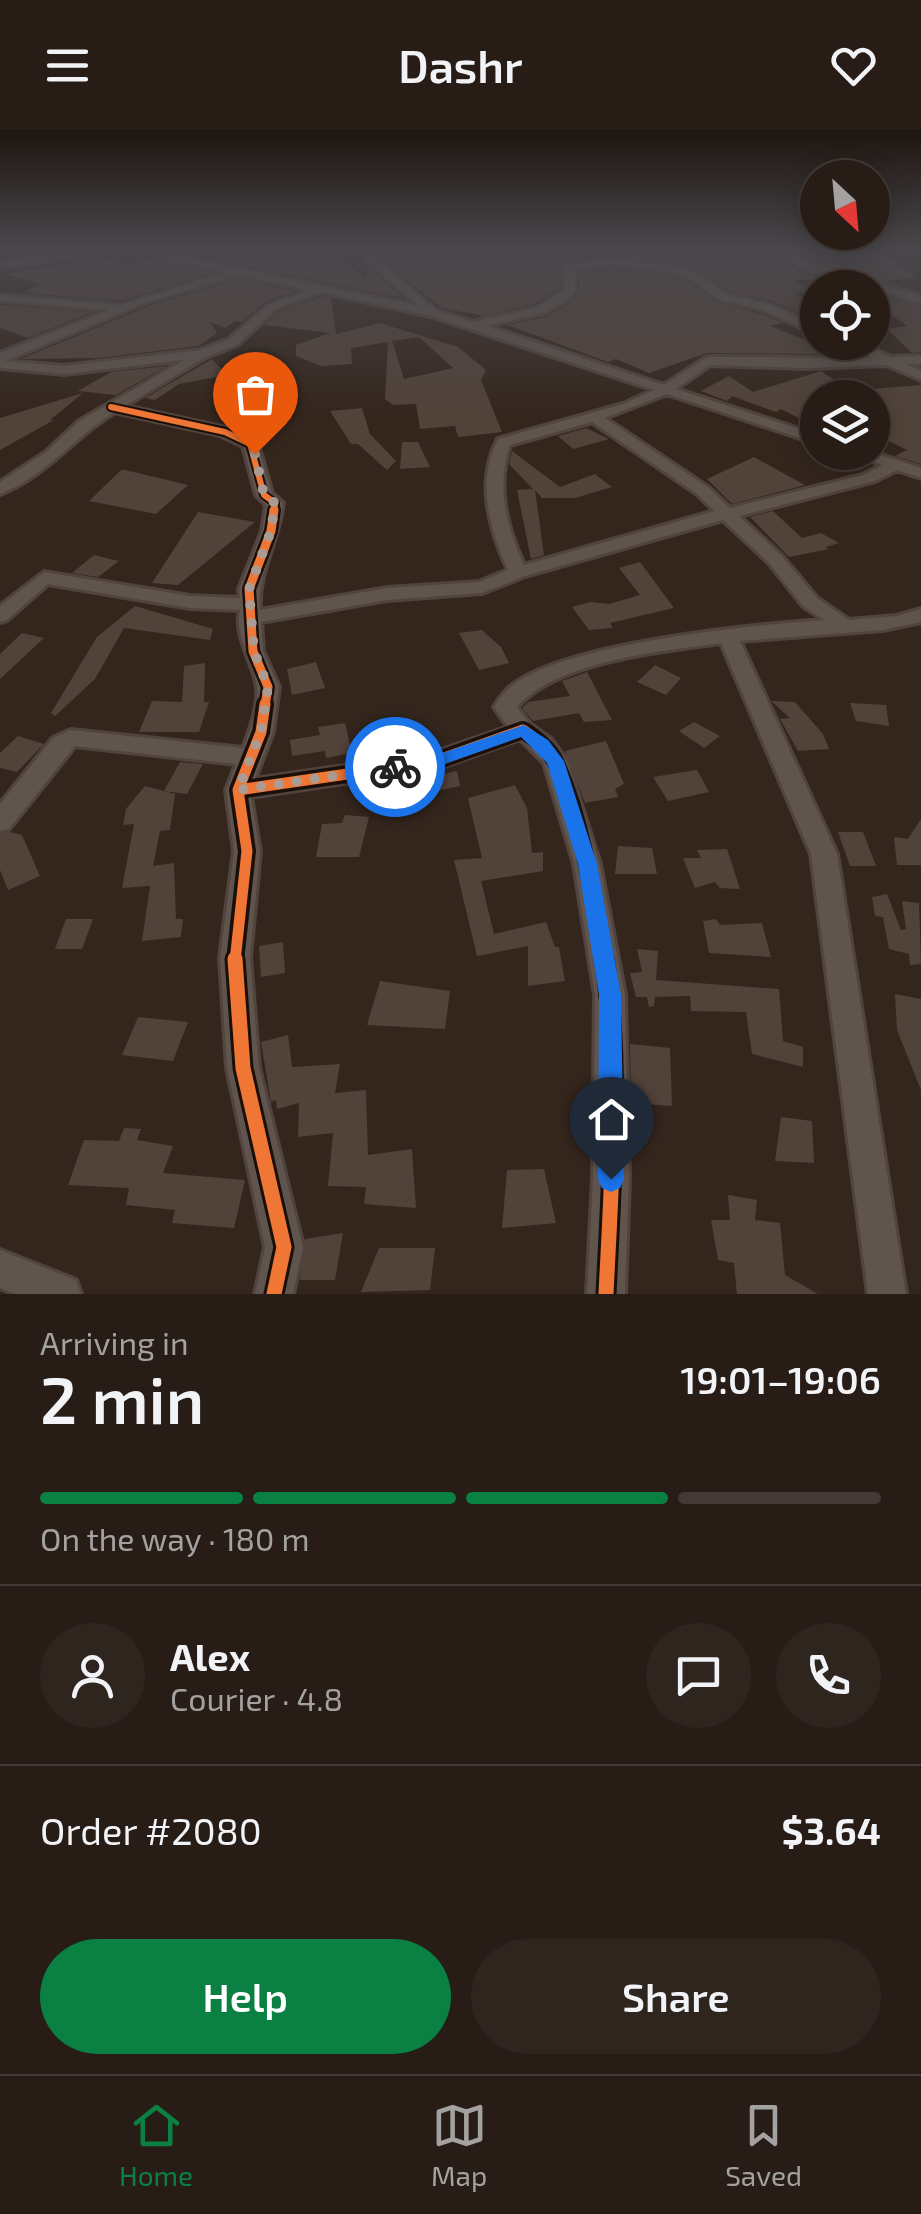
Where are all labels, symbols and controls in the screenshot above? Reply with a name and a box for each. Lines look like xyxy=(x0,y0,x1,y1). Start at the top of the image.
icon: menu xyxy=(40,38,95,93)
text: Dashr xyxy=(398,38,523,92)
icon: heart xyxy=(826,38,881,93)
north arrow xyxy=(800,160,890,250)
map controls xyxy=(800,160,890,470)
button: locate xyxy=(800,270,890,360)
pin xyxy=(213,352,298,455)
icon: bag xyxy=(228,367,283,422)
button: layers xyxy=(800,380,890,470)
courier xyxy=(345,717,445,817)
icon: bike xyxy=(368,740,423,795)
pin xyxy=(569,1077,654,1180)
icon: home xyxy=(584,1092,639,1147)
text: Arriving in xyxy=(40,1323,189,1361)
text: 19:01–19:06 xyxy=(681,1356,881,1402)
text: 2 min xyxy=(40,1359,204,1437)
text: On the way · 180 m xyxy=(40,1519,310,1557)
button: person xyxy=(40,1623,145,1728)
button: chat xyxy=(646,1623,751,1728)
button: phone xyxy=(776,1623,881,1728)
text: Alex xyxy=(170,1633,250,1679)
text: Courier · 4.8 xyxy=(170,1679,343,1717)
text: Order #2080 xyxy=(40,1807,262,1853)
text: $3.64 xyxy=(782,1807,881,1853)
button: Help xyxy=(40,1939,451,2054)
button: Share xyxy=(471,1939,881,2054)
tab: Home xyxy=(119,2098,193,2192)
tab: Map xyxy=(431,2098,487,2192)
tab: Saved xyxy=(725,2098,802,2192)

